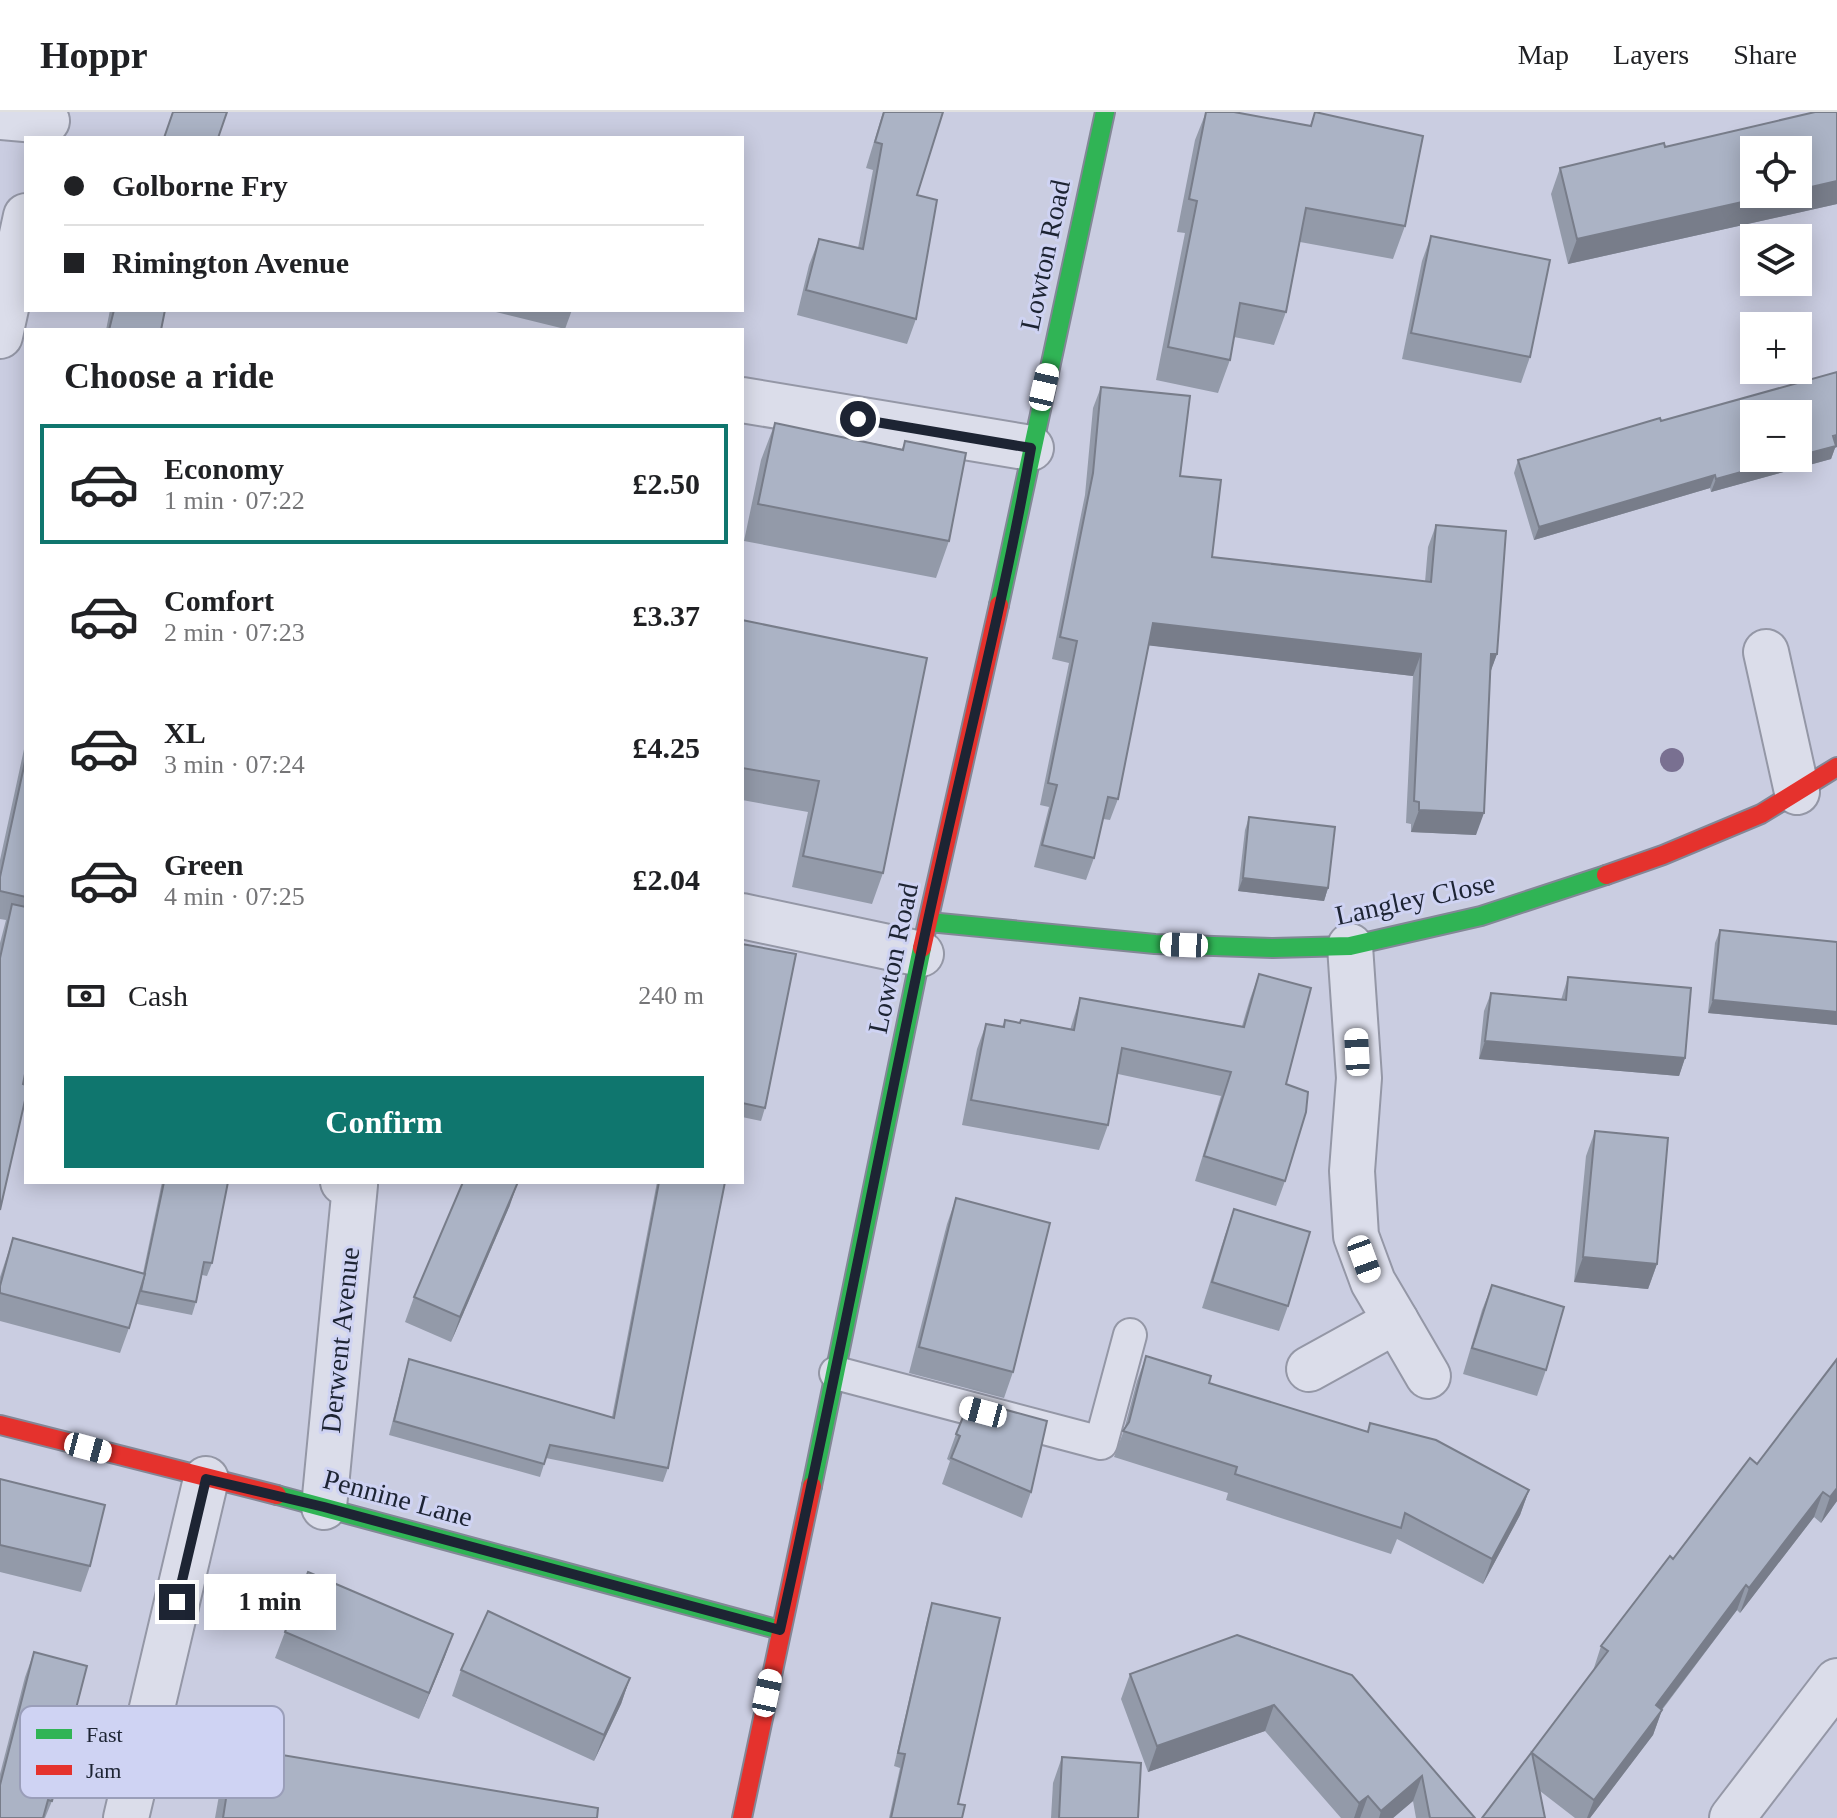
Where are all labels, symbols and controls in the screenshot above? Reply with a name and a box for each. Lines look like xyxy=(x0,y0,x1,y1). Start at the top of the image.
text: Hoppr xyxy=(40,34,148,76)
text: Map xyxy=(1518,39,1569,70)
text: Layers xyxy=(1613,39,1689,70)
text: Share xyxy=(1733,39,1797,70)
map controls xyxy=(1740,136,1812,472)
button: locate xyxy=(1740,136,1812,208)
text: Golborne Fry xyxy=(112,169,288,202)
street label: Lowton Road xyxy=(1014,177,1076,333)
button: layers xyxy=(1740,224,1812,296)
text: Rimington Avenue xyxy=(112,246,349,279)
button: + xyxy=(1740,312,1812,384)
text: Choose a ride xyxy=(64,356,274,396)
car xyxy=(1027,361,1061,413)
button: − xyxy=(1740,400,1812,472)
route start xyxy=(840,401,876,437)
icon: car xyxy=(68,448,140,520)
text: Economy xyxy=(164,452,284,485)
text: £2.50 xyxy=(633,467,700,500)
text: 1 min · 07:22 xyxy=(164,486,305,515)
icon: car xyxy=(68,580,140,652)
text: Comfort xyxy=(164,584,274,617)
text: £3.37 xyxy=(633,599,700,632)
text: 2 min · 07:23 xyxy=(164,618,305,647)
icon: car xyxy=(68,712,140,784)
text: XL xyxy=(164,716,206,749)
text: £4.25 xyxy=(633,731,700,764)
text: 3 min · 07:24 xyxy=(164,750,305,779)
icon: car xyxy=(68,844,140,916)
text: Green xyxy=(164,848,243,881)
text: £2.04 xyxy=(633,863,700,896)
street label: Langley Close xyxy=(1332,867,1498,931)
street label: Lowton Road xyxy=(862,880,924,1036)
text: 4 min · 07:25 xyxy=(164,882,305,911)
car xyxy=(1160,932,1208,958)
icon: cash xyxy=(64,974,108,1018)
text: Cash xyxy=(128,979,188,1012)
text: 240 m xyxy=(638,981,704,1010)
car xyxy=(1344,1027,1370,1077)
button: Confirm xyxy=(64,1076,704,1168)
car xyxy=(1345,1232,1383,1286)
street label: Derwent Avenue xyxy=(315,1245,365,1435)
car xyxy=(957,1394,1009,1430)
car xyxy=(62,1430,114,1466)
street label: Pennine Lane xyxy=(320,1463,476,1533)
callout: 1 min xyxy=(205,1574,337,1630)
route end xyxy=(159,1584,195,1620)
text: 1 min xyxy=(239,1587,301,1616)
car xyxy=(750,1667,784,1719)
legend xyxy=(20,1706,284,1798)
text: Fast xyxy=(86,1722,123,1747)
text: Jam xyxy=(86,1758,121,1783)

